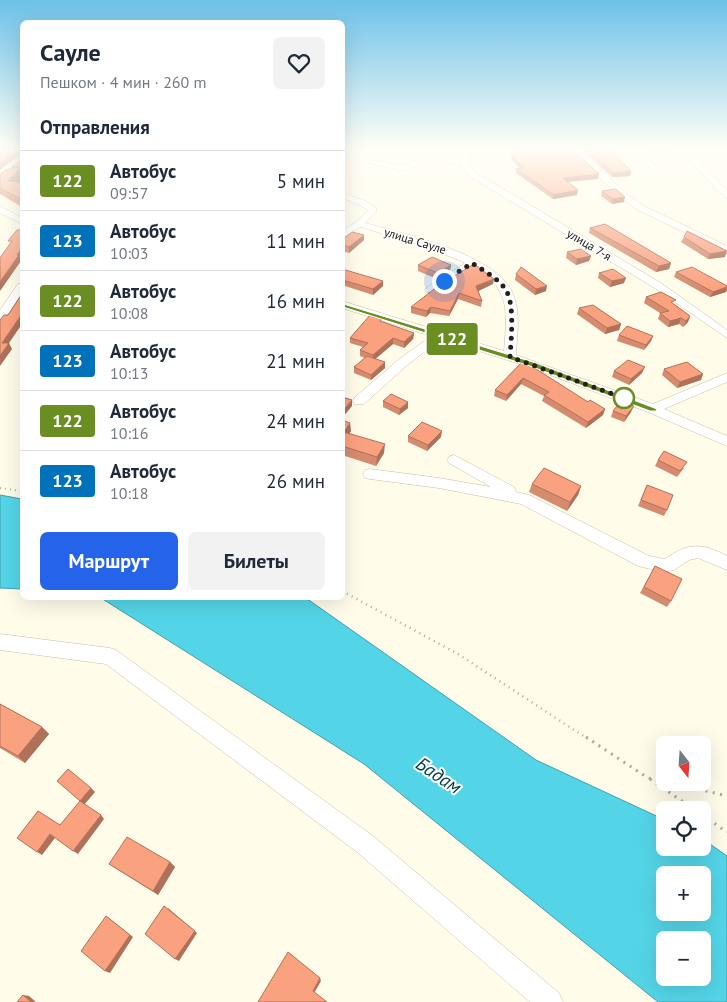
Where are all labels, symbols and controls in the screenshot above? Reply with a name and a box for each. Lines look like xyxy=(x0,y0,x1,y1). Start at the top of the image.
text: Сауле xyxy=(40,37,101,68)
button: heart xyxy=(273,37,325,89)
text: Пешком · 4 мин · 260 m xyxy=(40,72,207,92)
text: Отправления xyxy=(40,115,150,139)
text: Автобус xyxy=(110,159,176,183)
text: 122 xyxy=(52,169,83,192)
text: 5 мин xyxy=(277,169,325,193)
text: 09:57 xyxy=(110,183,148,203)
text: Автобус xyxy=(110,219,176,243)
street label: улица Сауле xyxy=(382,224,448,257)
street label: улица 7-я xyxy=(564,225,614,264)
text: 123 xyxy=(52,229,83,252)
text: 11 мин xyxy=(266,229,325,253)
text: 10:03 xyxy=(110,243,148,263)
your location xyxy=(432,269,457,294)
text: Автобус xyxy=(110,279,176,303)
text: 122 xyxy=(52,289,83,312)
text: 16 мин xyxy=(266,289,325,313)
text: 10:08 xyxy=(110,303,148,323)
line badge: 122 xyxy=(423,323,481,355)
text: 122 xyxy=(437,327,467,350)
text: Автобус xyxy=(110,339,176,363)
text: 123 xyxy=(52,349,83,372)
text: 21 мин xyxy=(266,349,325,373)
text: 10:13 xyxy=(110,363,148,383)
unlabelled marker xyxy=(613,387,635,409)
text: Автобус xyxy=(110,399,176,423)
text: 122 xyxy=(52,409,83,432)
text: 24 мин xyxy=(266,409,325,433)
text: 10:16 xyxy=(110,423,148,443)
text: Автобус xyxy=(110,459,176,483)
text: 123 xyxy=(52,469,83,492)
text: 26 мин xyxy=(266,469,325,493)
text: 10:18 xyxy=(110,483,148,503)
button: Маршрут xyxy=(40,532,178,590)
button: Билеты xyxy=(188,532,325,590)
north arrow xyxy=(656,736,711,791)
map controls xyxy=(656,736,711,986)
water label: Бадам xyxy=(412,751,466,799)
button: locate xyxy=(656,801,711,856)
button: + xyxy=(656,866,711,921)
button: − xyxy=(656,931,711,986)

